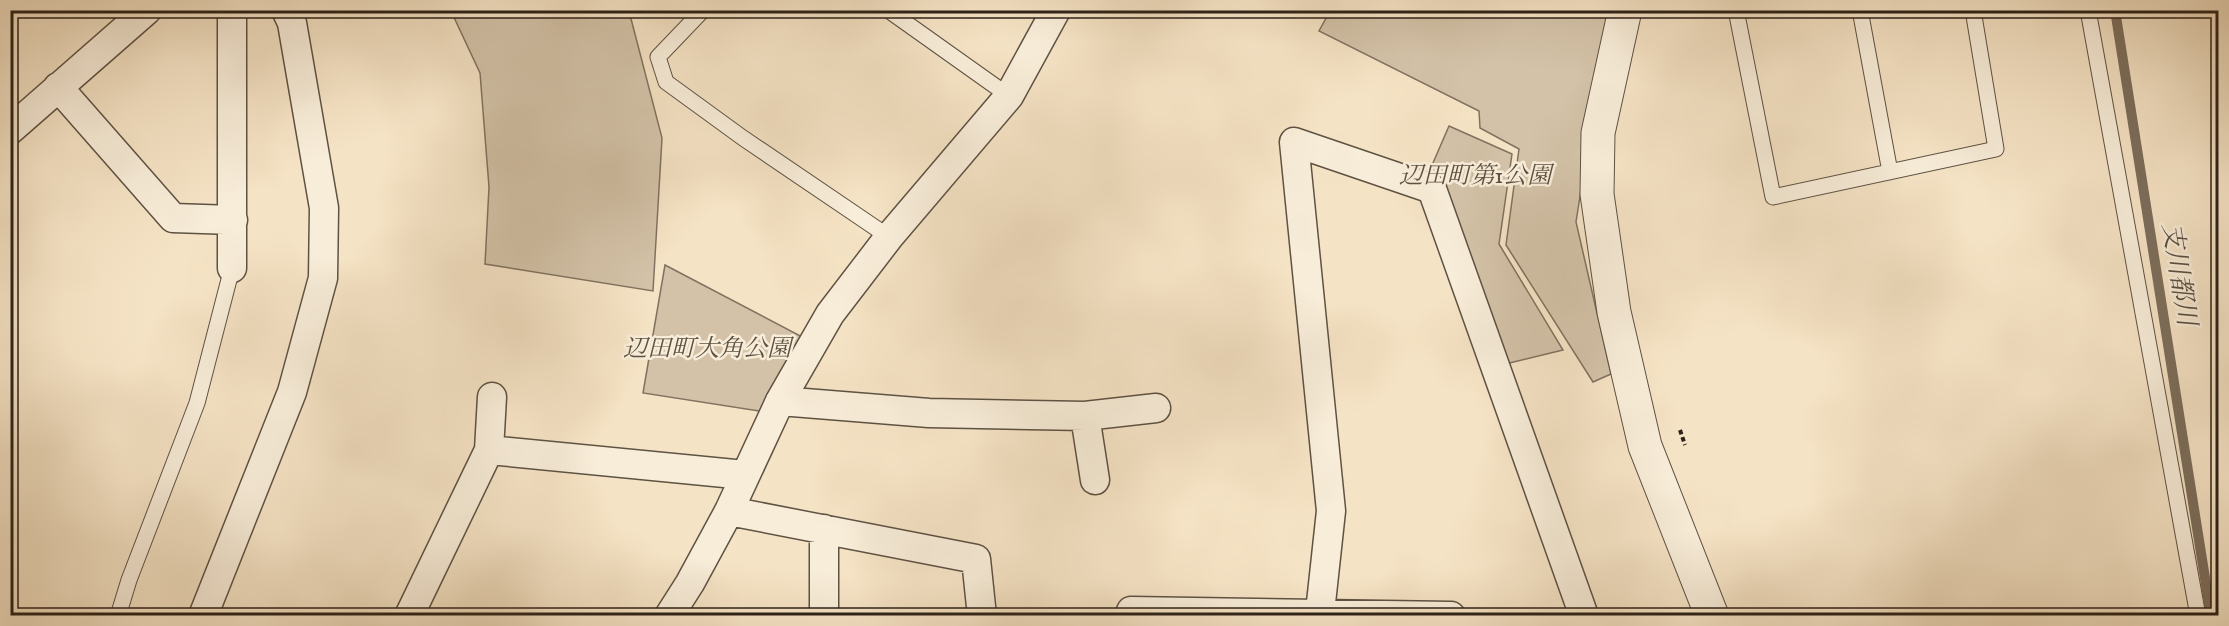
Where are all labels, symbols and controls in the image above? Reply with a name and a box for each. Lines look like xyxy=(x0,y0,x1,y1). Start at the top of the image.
park label: 辺田町第1公園 xyxy=(1399,161,1555,192)
water label: 支川都川 xyxy=(2154,220,2203,331)
park label: 辺田町大角公園 xyxy=(623,334,795,365)

